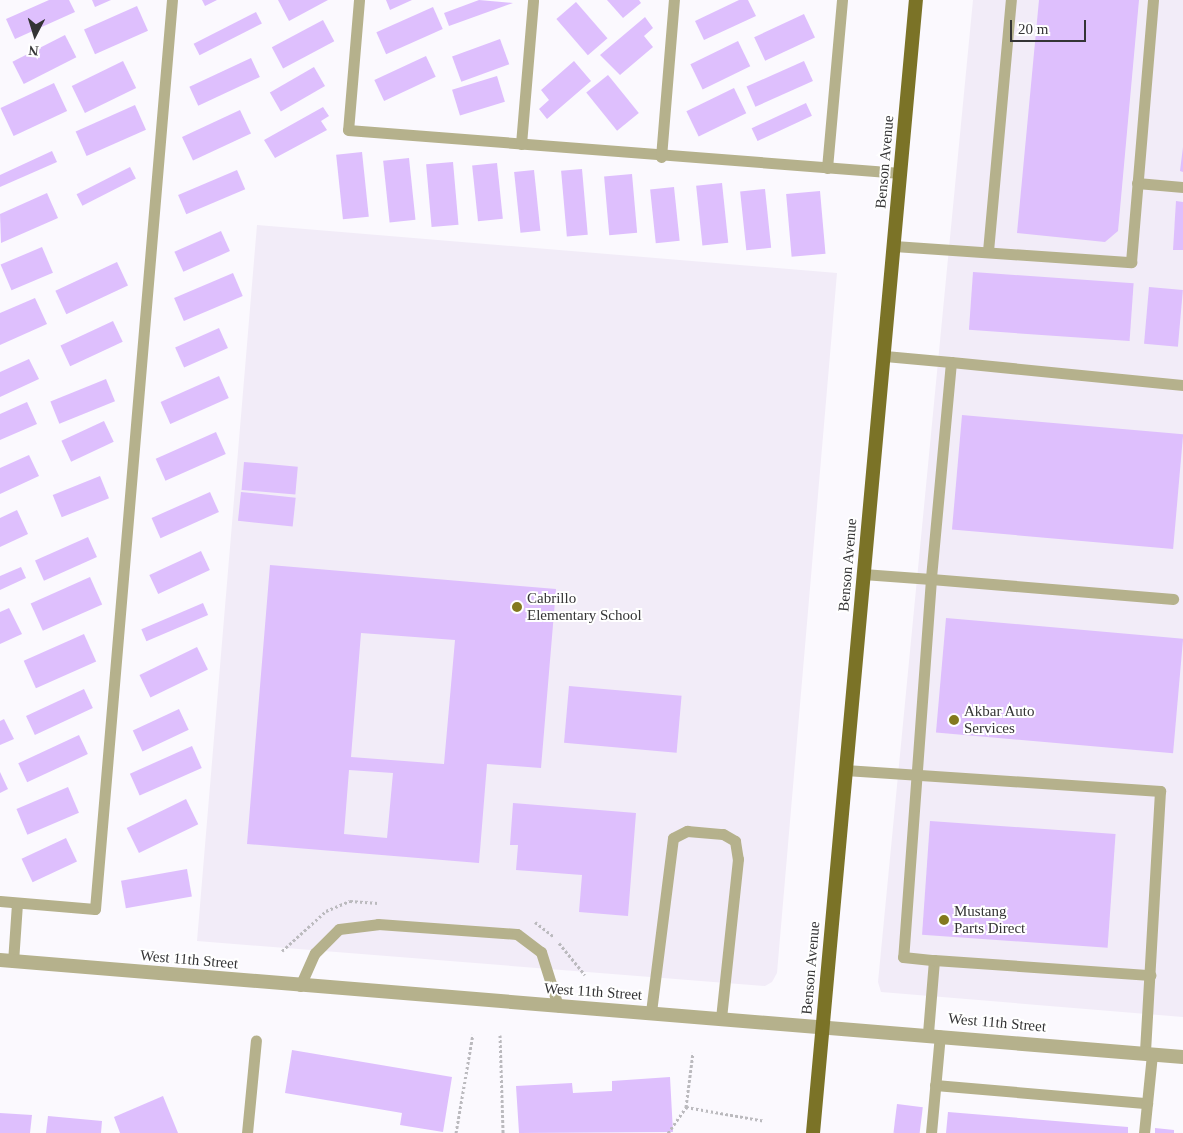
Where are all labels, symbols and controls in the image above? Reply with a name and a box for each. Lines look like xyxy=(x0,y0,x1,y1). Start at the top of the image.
north arrow xyxy=(10,10,60,60)
scale bar xyxy=(1013,10,1089,42)
text: 20 m xyxy=(1018,21,1048,37)
text: N xyxy=(28,43,39,58)
street label: Benson Avenue xyxy=(872,114,898,210)
street label: Benson Avenue xyxy=(835,517,861,613)
place label: Cabrillo Elementary School xyxy=(527,589,642,624)
marker: Cabrillo Elementary School xyxy=(511,601,523,613)
place label: Akbar Auto Services xyxy=(964,702,1035,737)
marker: Akbar Auto Services xyxy=(948,714,960,726)
place label: Mustang Parts Direct xyxy=(954,902,1025,937)
marker: Mustang Parts Direct xyxy=(938,914,950,926)
street label: Benson Avenue xyxy=(798,920,824,1016)
street label: West 11th Street xyxy=(139,947,239,973)
street label: West 11th Street xyxy=(543,980,643,1004)
street label: West 11th Street xyxy=(947,1010,1047,1036)

